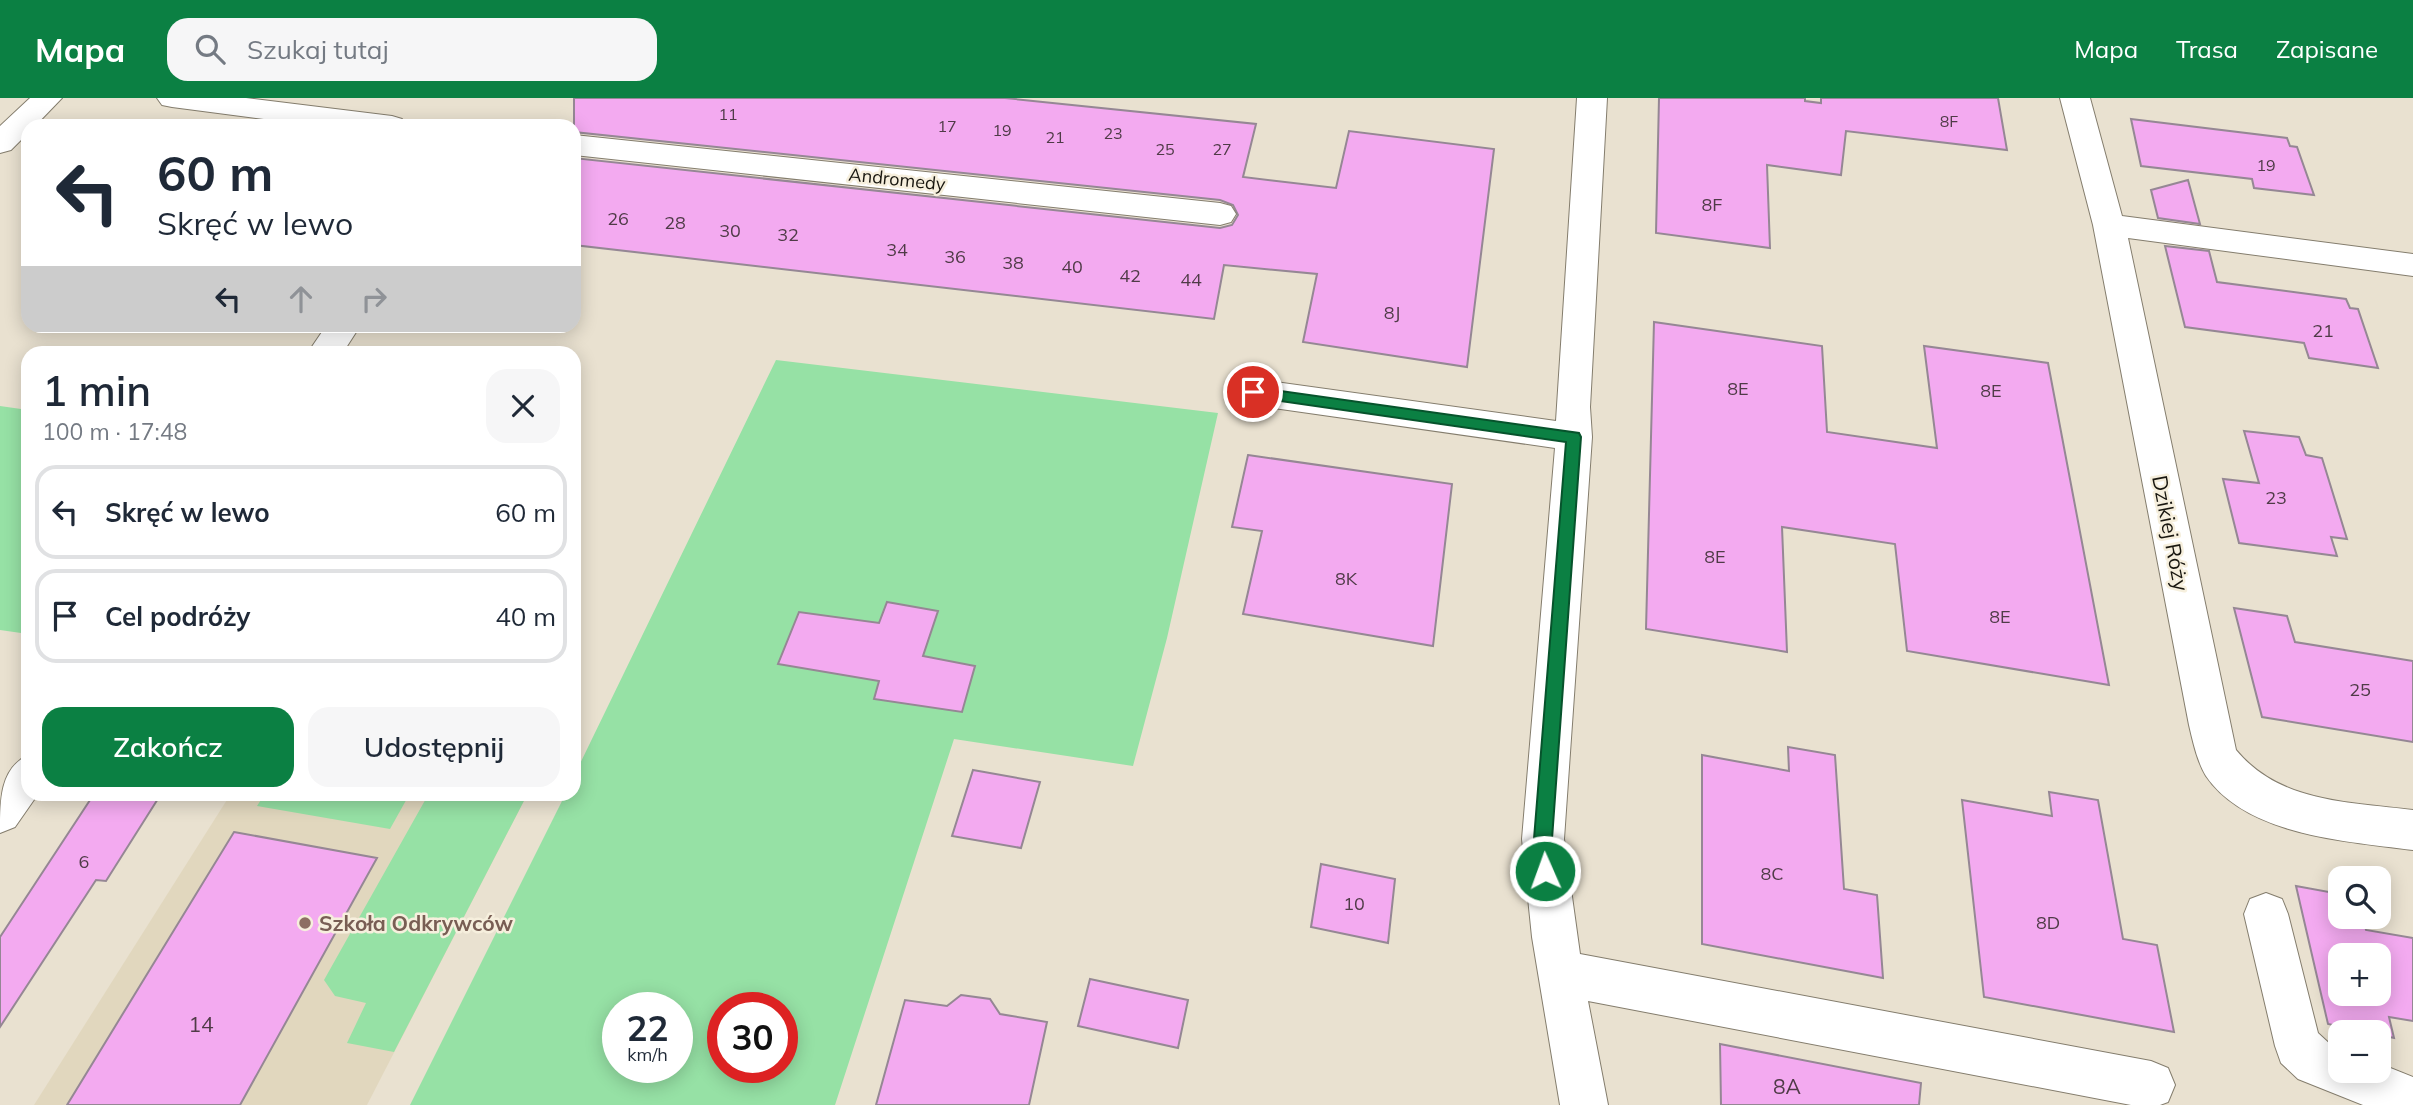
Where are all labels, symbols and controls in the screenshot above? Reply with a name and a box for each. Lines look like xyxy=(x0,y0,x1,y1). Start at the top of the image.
search box xyxy=(167,18,657,81)
text: Mapa xyxy=(35,29,125,70)
icon: search xyxy=(191,30,229,68)
text: Szukaj tutaj xyxy=(247,33,389,66)
text: Mapa xyxy=(2074,34,2138,64)
text: Trasa xyxy=(2176,34,2238,64)
text: Zapisane xyxy=(2276,34,2378,64)
house number: 11 xyxy=(718,104,738,124)
house number: 8F xyxy=(1940,111,1958,131)
house number: 17 xyxy=(937,116,957,136)
house number: 19 xyxy=(992,120,1012,140)
house number: 23 xyxy=(1103,123,1123,143)
house number: 21 xyxy=(1045,127,1065,147)
house number: 25 xyxy=(1155,139,1175,159)
house number: 27 xyxy=(1212,139,1232,159)
text: 60 m xyxy=(157,142,273,203)
icon: left xyxy=(42,147,133,238)
house number: 19 xyxy=(2256,155,2276,175)
street label: Andromedy xyxy=(847,162,947,196)
house number: 8F xyxy=(1702,193,1722,216)
text: Skręć w lewo xyxy=(157,203,353,243)
house number: 26 xyxy=(607,207,629,230)
house number: 28 xyxy=(664,211,686,234)
house number: 30 xyxy=(719,219,741,242)
house number: 32 xyxy=(777,223,799,246)
house number: 34 xyxy=(886,238,908,261)
house number: 36 xyxy=(944,245,966,268)
house number: 38 xyxy=(1002,251,1024,274)
house number: 40 xyxy=(1061,255,1083,278)
house number: 42 xyxy=(1119,264,1141,287)
house number: 44 xyxy=(1180,268,1202,291)
icon: left xyxy=(209,280,247,318)
icon: ahead xyxy=(282,280,320,318)
icon: right xyxy=(355,280,393,318)
house number: 8J xyxy=(1384,301,1400,324)
house number: 21 xyxy=(2312,319,2334,342)
pin xyxy=(1223,362,1283,422)
text: 1 min xyxy=(42,364,151,417)
button: close xyxy=(486,369,560,443)
icon: arrive xyxy=(1234,373,1272,411)
house number: 8E xyxy=(1727,377,1749,400)
house number: 8E xyxy=(1980,379,2002,402)
text: 100 m · 17:48 xyxy=(42,417,187,446)
street label: Dzikiej Róży xyxy=(2147,473,2195,593)
house number: 23 xyxy=(2265,486,2287,509)
icon: left xyxy=(46,493,84,531)
text: Skręć w lewo xyxy=(105,496,270,529)
text: 60 m xyxy=(495,496,556,529)
house number: 8E xyxy=(1704,545,1726,568)
house number: 8K xyxy=(1335,567,1358,590)
icon: arrive xyxy=(46,597,84,635)
text: Cel podróży xyxy=(105,600,250,633)
text: 40 m xyxy=(495,600,556,633)
house number: 8E xyxy=(1989,605,2011,628)
house number: 25 xyxy=(2349,678,2371,701)
button: Zakończ xyxy=(42,707,294,787)
button: Udostępnij xyxy=(308,707,560,787)
position arrow xyxy=(1508,834,1582,908)
house number: 6 xyxy=(79,850,89,873)
house number: 8C xyxy=(1760,862,1784,885)
map controls xyxy=(2328,866,2391,1083)
button: search xyxy=(2328,866,2391,929)
house number: 10 xyxy=(1343,892,1365,915)
place label: Szkoła Odkrywców xyxy=(319,910,513,936)
house number: 8D xyxy=(2036,911,2060,934)
marker: Szkoła Odkrywców xyxy=(297,915,313,931)
button: + xyxy=(2328,943,2391,1006)
speed limit sign: 30 xyxy=(707,992,798,1083)
text: 22 xyxy=(626,1006,669,1050)
house number: 14 xyxy=(188,1011,214,1037)
button: − xyxy=(2328,1020,2391,1083)
text: km/h xyxy=(627,1043,668,1066)
house number: 8A xyxy=(1773,1073,1802,1099)

